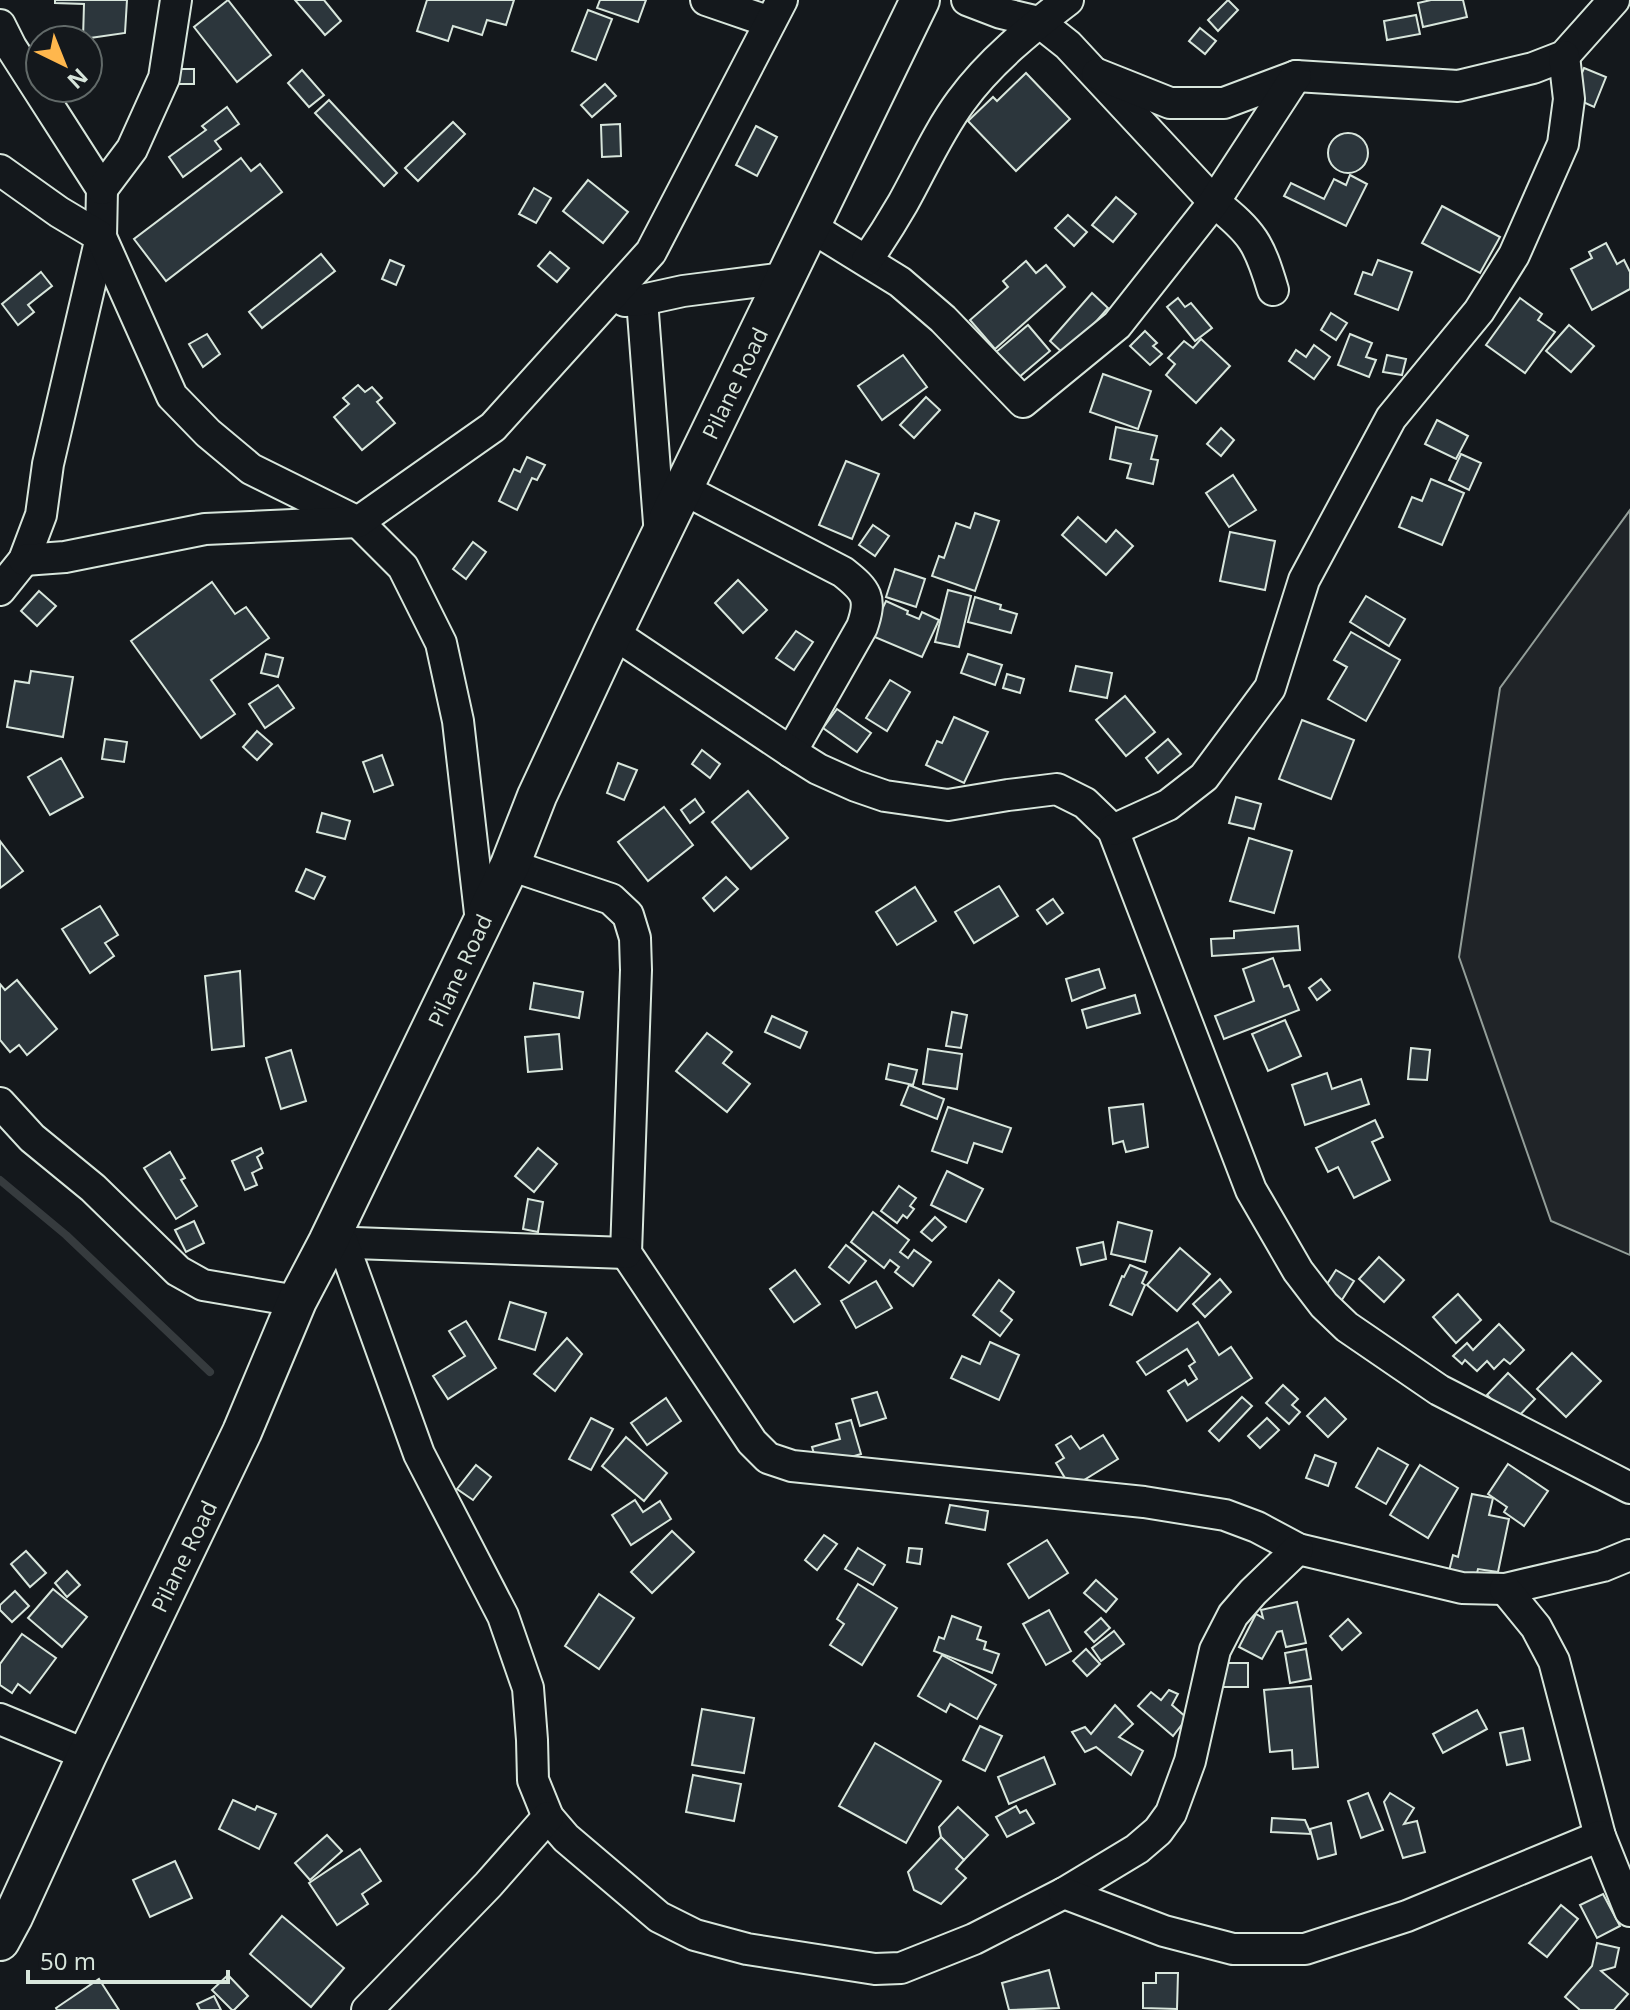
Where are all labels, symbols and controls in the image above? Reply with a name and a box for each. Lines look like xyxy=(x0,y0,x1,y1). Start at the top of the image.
north arrow xyxy=(24,24,104,104)
text: N xyxy=(62,62,95,96)
street label: Pilane Road xyxy=(694,322,774,444)
street label: Pilane Road xyxy=(420,909,498,1031)
street label: Pilane Road xyxy=(143,1495,223,1617)
scale bar xyxy=(28,1934,228,1984)
text: 50 m xyxy=(40,1944,96,1977)

